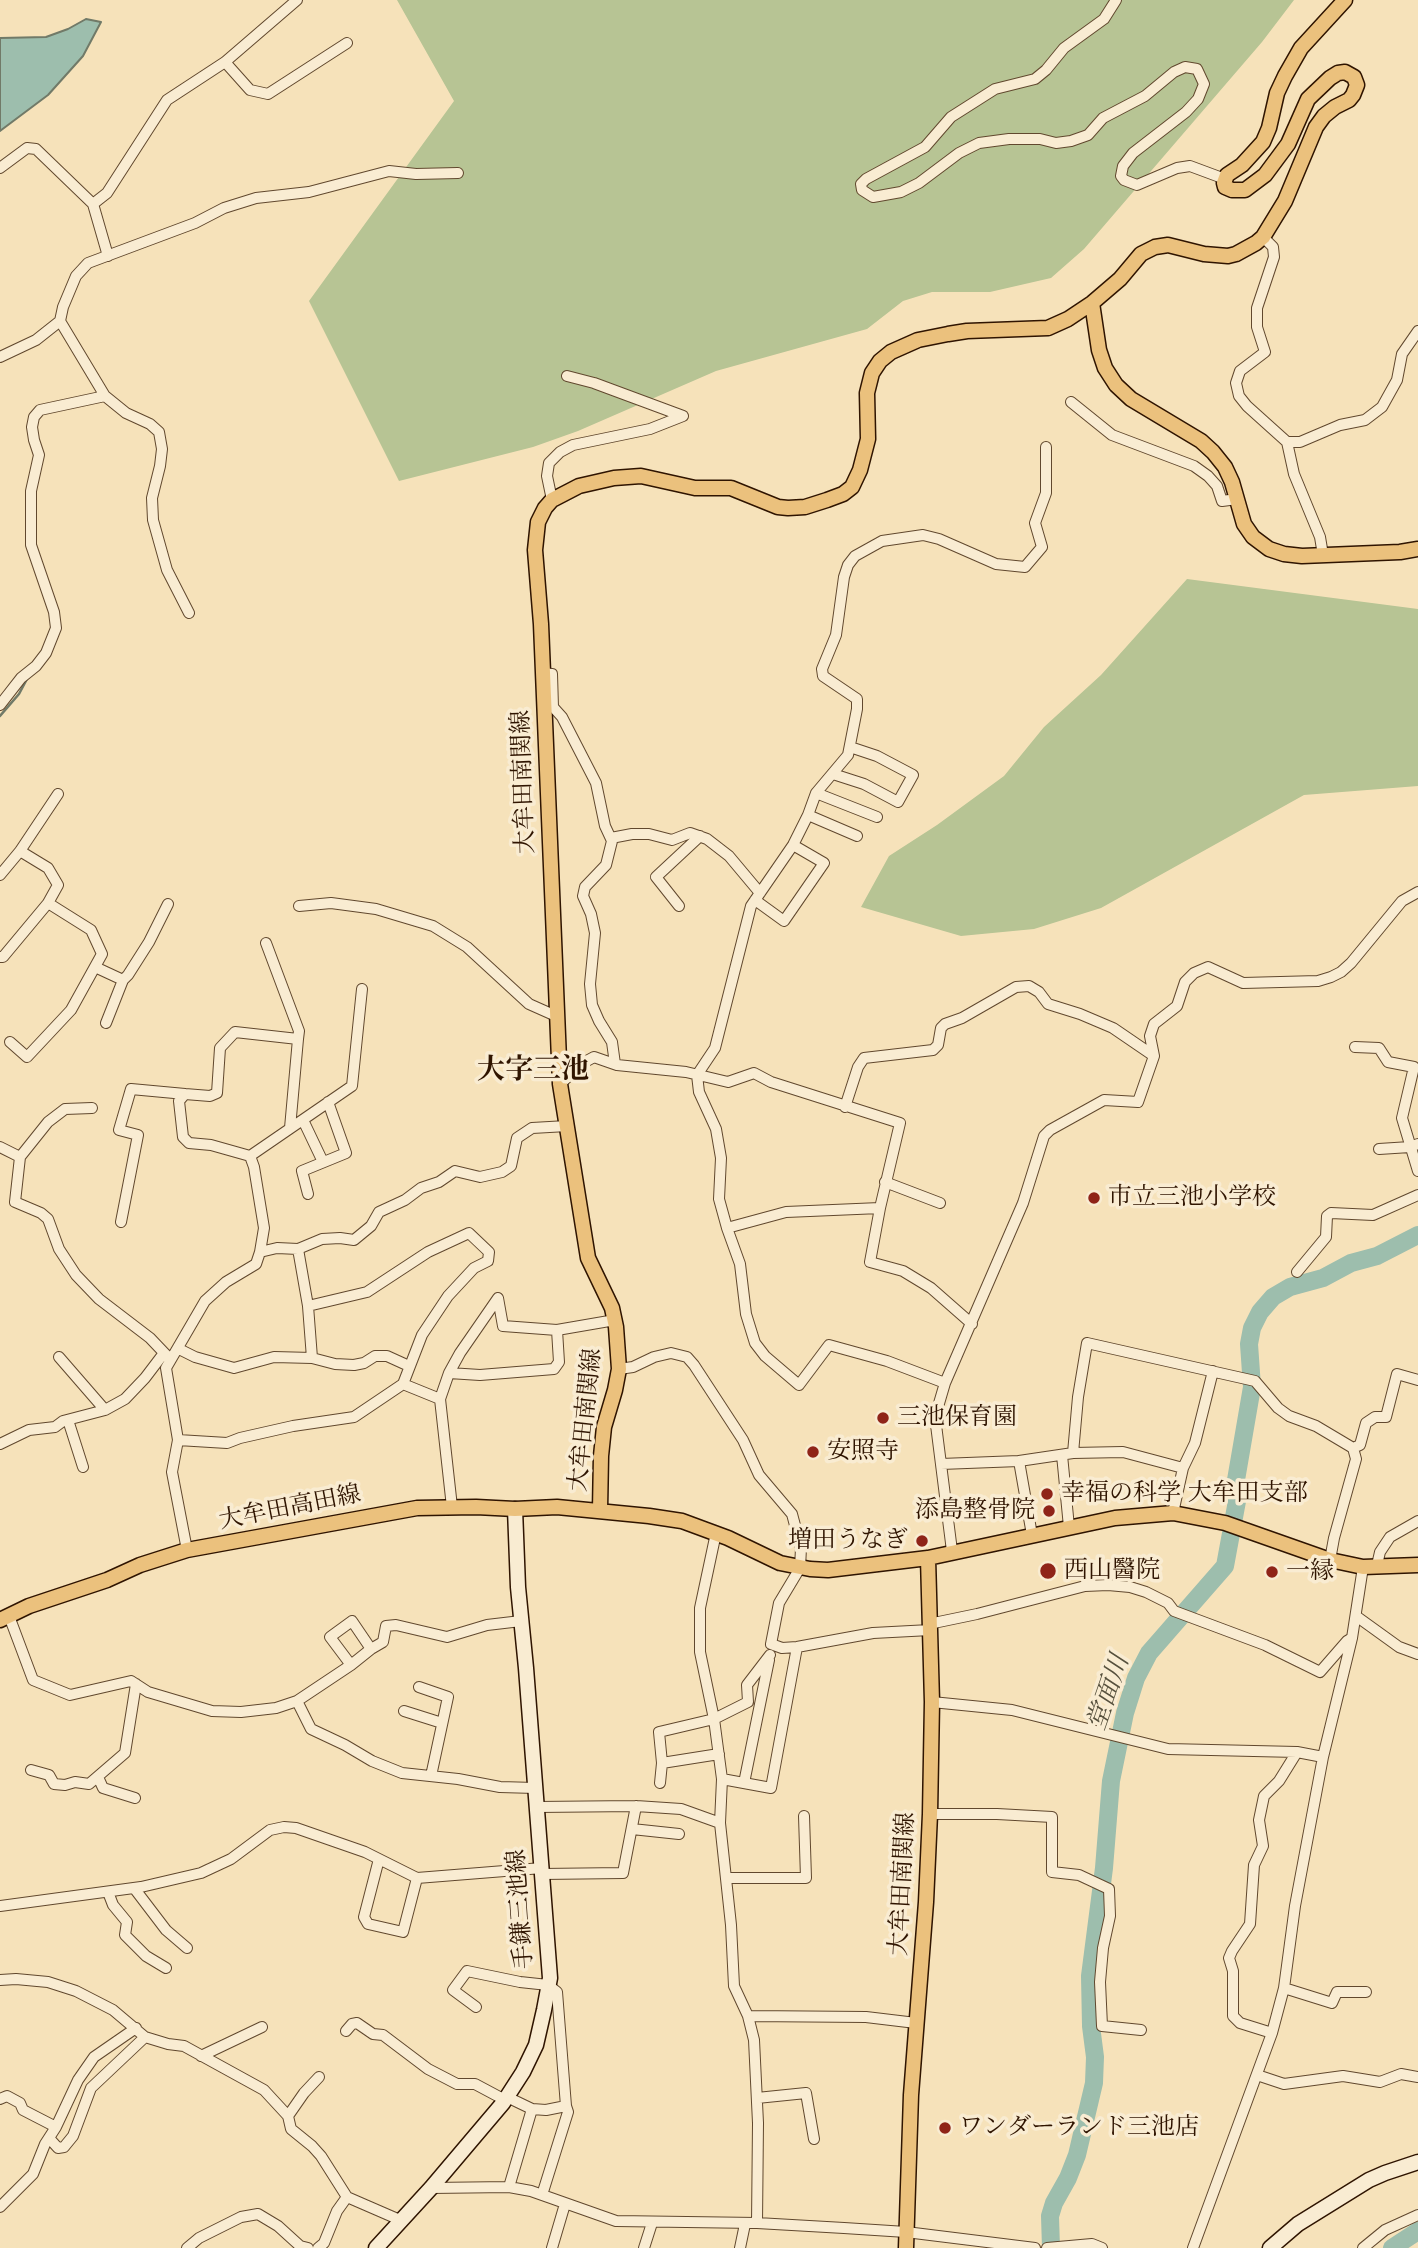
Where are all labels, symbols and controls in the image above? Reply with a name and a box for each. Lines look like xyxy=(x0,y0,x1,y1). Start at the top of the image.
street label: 大牟田南関線 xyxy=(507,710,541,854)
district label: 大字三池 xyxy=(477,1054,589,1088)
place label: 市立三池小学校 xyxy=(1108,1184,1276,1212)
marker: 市立三池小学校 xyxy=(1086,1190,1102,1206)
street label: 大牟田南関線 xyxy=(564,1347,608,1493)
place label: 三池保育園 xyxy=(897,1404,1017,1432)
marker: 三池保育園 xyxy=(875,1410,891,1426)
place label: 安照寺 xyxy=(827,1438,899,1466)
marker: 安照寺 xyxy=(805,1444,821,1460)
street label: 大牟田高田線 xyxy=(217,1480,363,1536)
place label: 幸福の科学 大牟田支部 xyxy=(1061,1480,1308,1508)
marker: 幸福の科学 大牟田支部 xyxy=(1039,1486,1055,1502)
place label: 添島整骨院 xyxy=(915,1497,1035,1525)
marker: 添島整骨院 xyxy=(1041,1503,1057,1519)
place label: 増田うなぎ xyxy=(788,1527,908,1555)
marker: 増田うなぎ xyxy=(914,1533,930,1549)
place label: 西山醫院 xyxy=(1064,1557,1160,1585)
place label: 一縁 xyxy=(1286,1558,1334,1586)
marker: 西山醫院 xyxy=(1038,1561,1058,1581)
marker: 一縁 xyxy=(1264,1564,1280,1580)
water label: 堂面川 xyxy=(1082,1651,1136,1735)
street label: 大牟田南関線 xyxy=(885,1811,921,1957)
street label: 手鎌三池線 xyxy=(502,1848,540,1970)
place label: ワンダーランド三池店 xyxy=(959,2114,1199,2142)
marker: ワンダーランド三池店 xyxy=(937,2120,953,2136)

